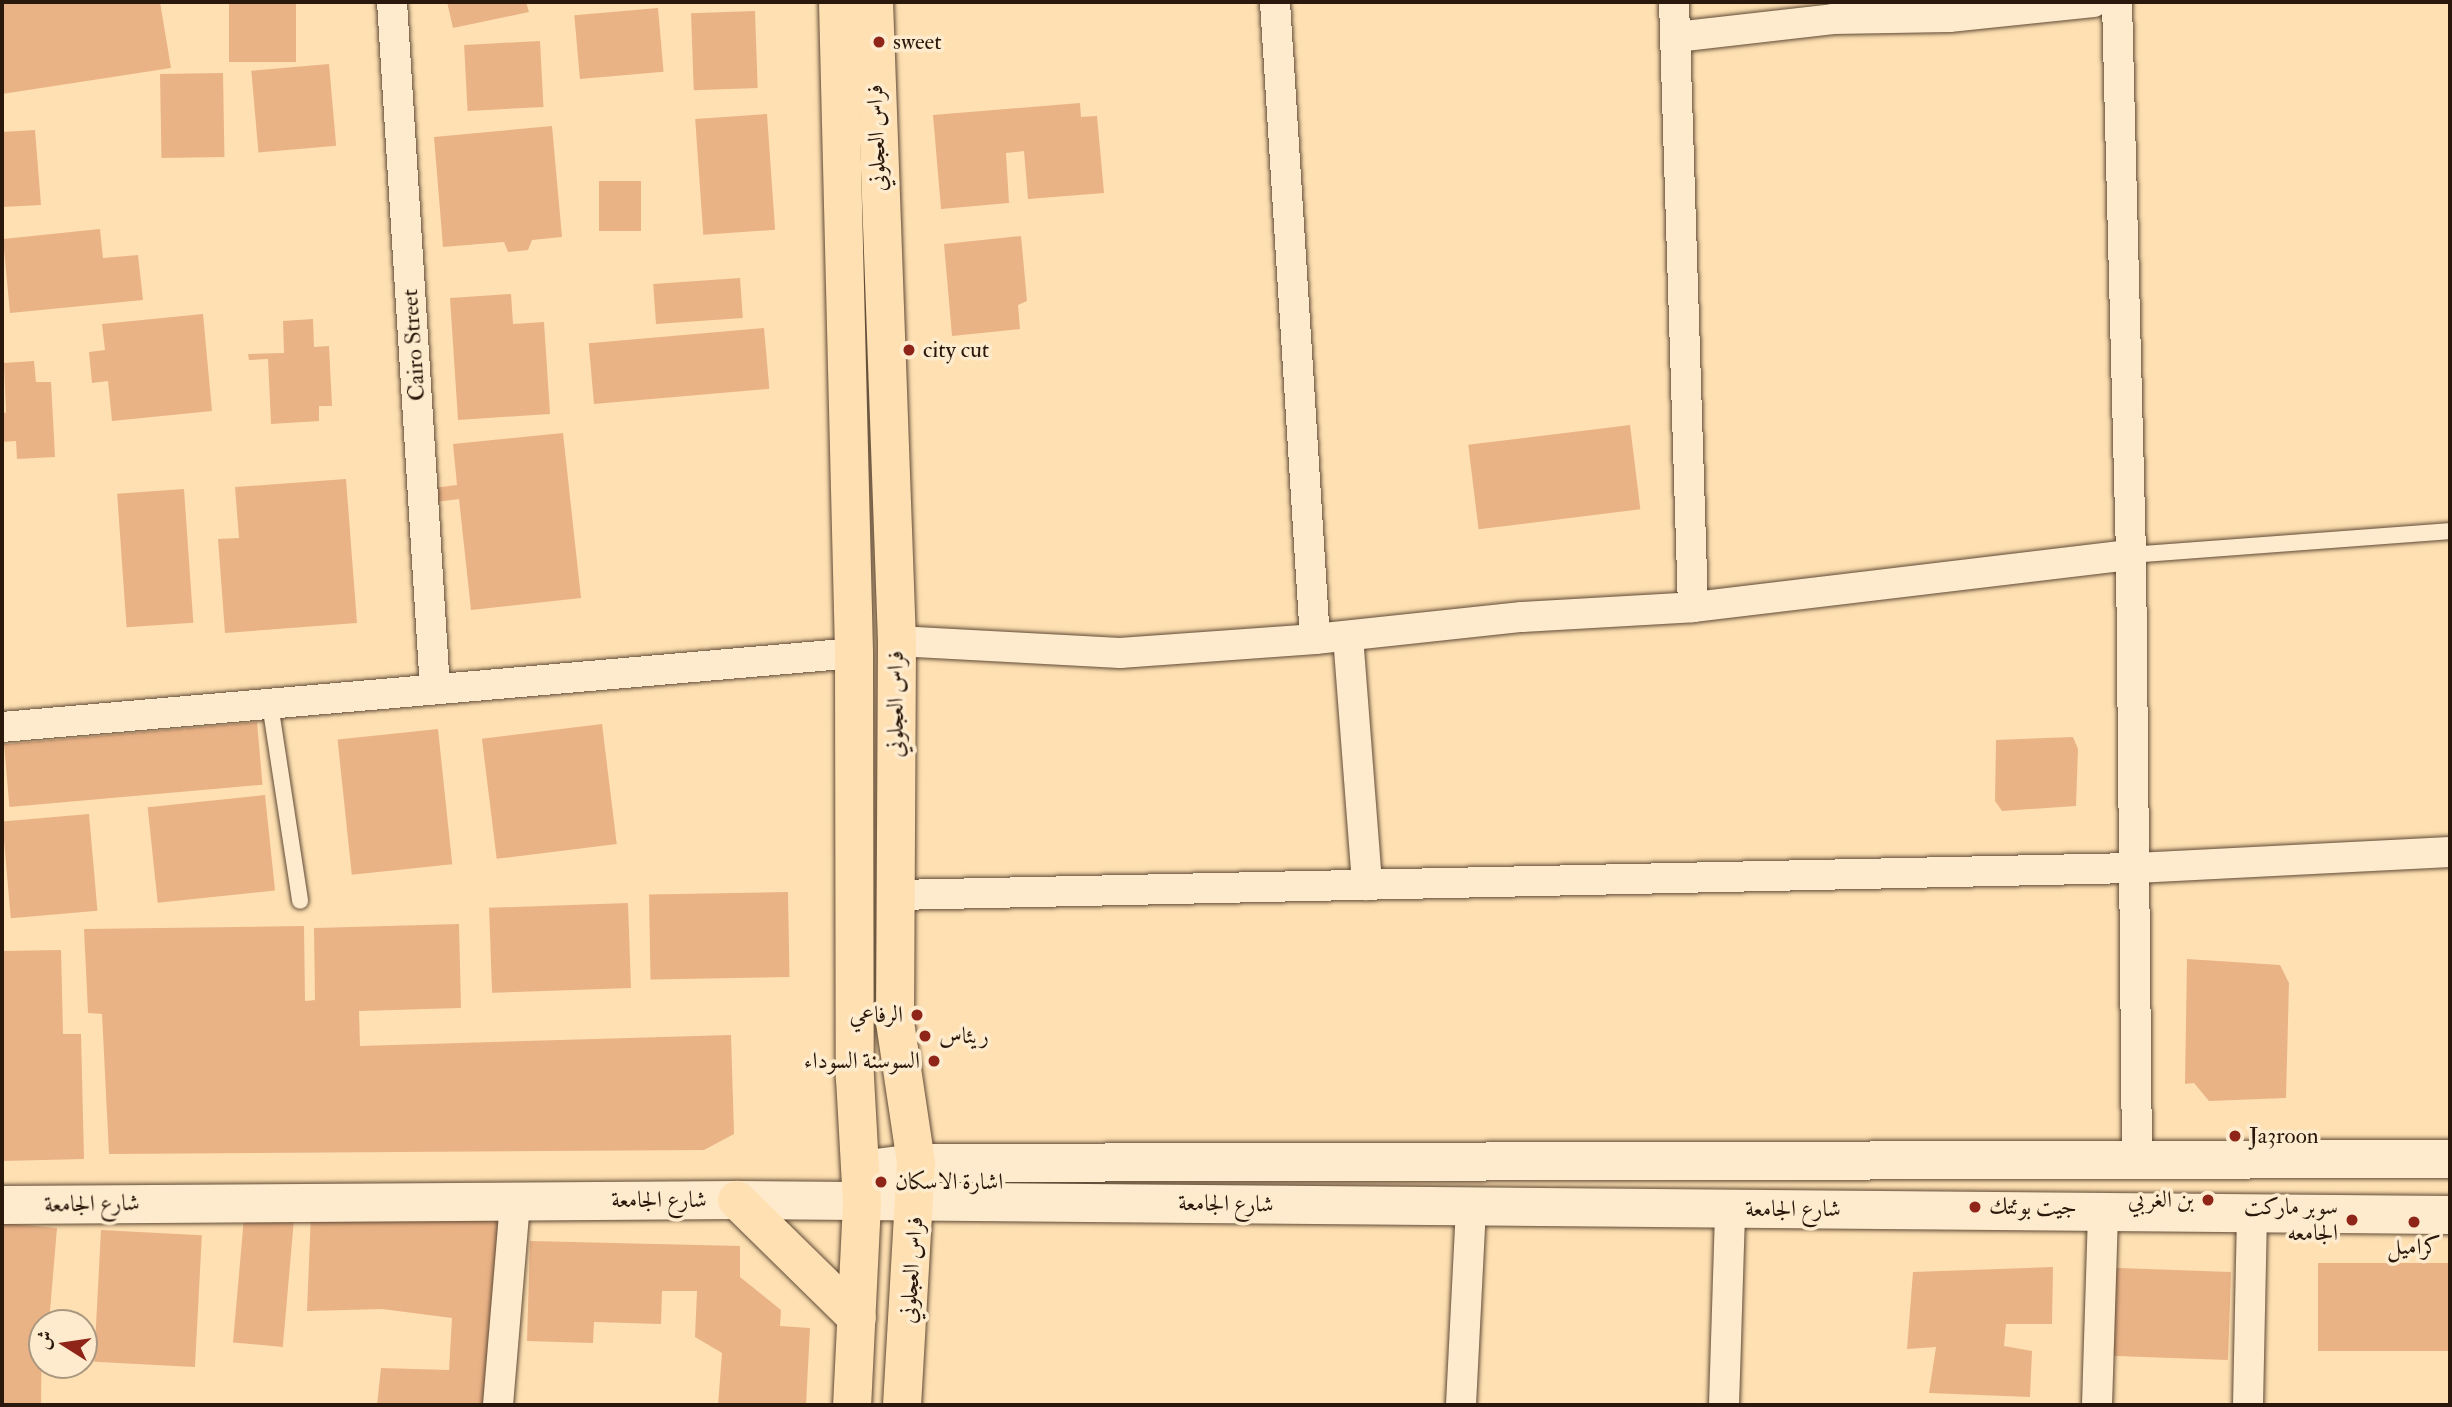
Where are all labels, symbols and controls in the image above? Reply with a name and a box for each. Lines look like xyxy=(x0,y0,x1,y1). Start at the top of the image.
place label: sweet xyxy=(893,28,942,56)
marker: sweet xyxy=(871,34,887,50)
street label: فراس العجلوني xyxy=(861,84,893,192)
street label: Cairo Street xyxy=(396,288,432,402)
place label: city cut xyxy=(923,336,989,364)
marker: city cut xyxy=(901,342,917,358)
street label: فراس العجلوني xyxy=(882,650,910,758)
place label: الرفاعي xyxy=(850,1001,903,1029)
marker: الرفاعي xyxy=(909,1007,925,1023)
place label: ريئاس xyxy=(939,1022,989,1050)
marker: ريئاس xyxy=(917,1028,933,1044)
place label: السوسنة السوداء xyxy=(804,1047,920,1075)
marker: السوسنة السوداء xyxy=(926,1053,942,1069)
place label: Ja3roon xyxy=(2249,1122,2319,1150)
marker: Ja3roon xyxy=(2227,1128,2243,1144)
place label: اشارة الاسكان xyxy=(895,1168,1003,1196)
marker: اشارة الاسكان xyxy=(873,1174,889,1190)
street label: شارع الجامعة xyxy=(611,1186,707,1214)
place label: بن الغربي xyxy=(2128,1186,2194,1214)
street label: شارع الجامعة xyxy=(44,1189,140,1219)
street label: شارع الجامعة xyxy=(1178,1189,1274,1219)
marker: بن الغربي xyxy=(2200,1192,2216,1208)
place label: جيت بوئتك xyxy=(1989,1193,2077,1221)
place label: سوبر ماركت الجامعه xyxy=(2244,1193,2338,1247)
street label: شارع الجامعة xyxy=(1745,1195,1841,1223)
marker: جيت بوئتك xyxy=(1967,1199,1983,1215)
marker: سوبر ماركت الجامعه xyxy=(2344,1212,2360,1228)
marker: كراميل xyxy=(2406,1214,2422,1230)
street label: فراس العجلوني xyxy=(894,1216,930,1324)
place label: كراميل xyxy=(2387,1233,2441,1261)
north arrow xyxy=(28,1309,98,1379)
text: ش xyxy=(31,1328,58,1352)

